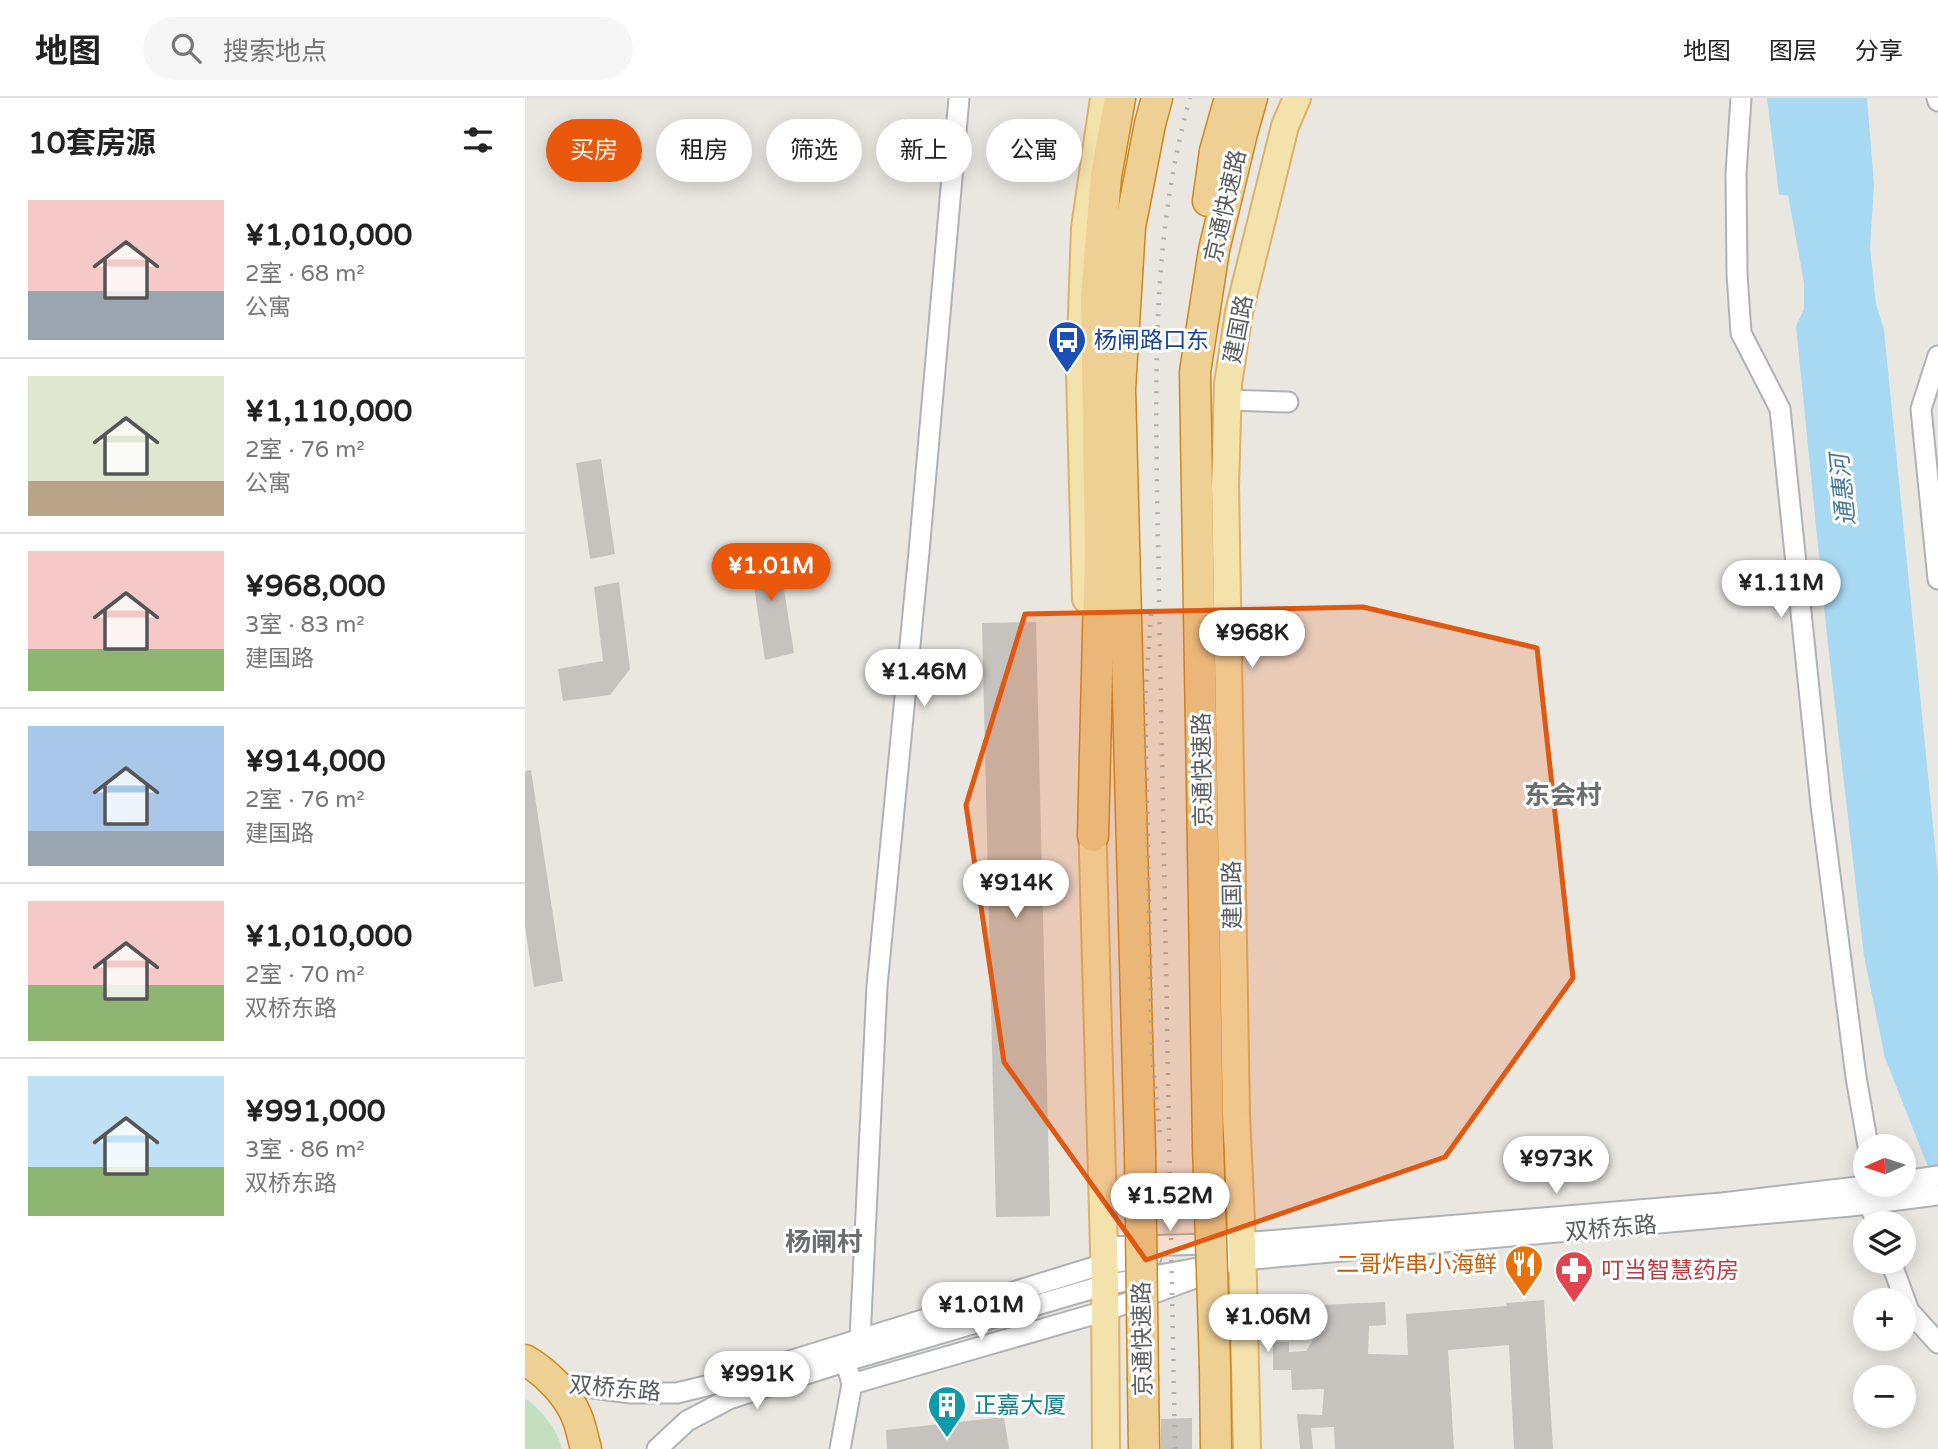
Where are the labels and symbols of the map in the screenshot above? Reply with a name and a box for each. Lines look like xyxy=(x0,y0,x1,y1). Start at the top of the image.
street label: 京通快速路 xyxy=(1199,147,1253,265)
street label: 建国路 xyxy=(1219,293,1259,366)
bus stop icon: 杨闸路口东 xyxy=(1046,319,1088,374)
place label: 杨闸路口东 xyxy=(1094,327,1209,355)
water label: 通惠河 xyxy=(1825,449,1862,527)
pin: ¥1.01M xyxy=(714,544,828,603)
pin: ¥1.11M xyxy=(1724,560,1838,620)
pin: ¥968K xyxy=(1203,610,1301,670)
pin: ¥1.46M xyxy=(867,650,981,709)
street label: 京通快速路 xyxy=(1188,712,1218,828)
district label: 东会村 xyxy=(1524,780,1602,811)
pin: ¥914K xyxy=(967,860,1065,920)
street label: 建国路 xyxy=(1218,860,1248,930)
north arrow xyxy=(1853,1134,1916,1197)
pin: ¥973K xyxy=(1507,1136,1605,1196)
pin: ¥1.52M xyxy=(1113,1174,1227,1233)
street label: 双桥东路 xyxy=(1564,1211,1658,1247)
district label: 杨闸村 xyxy=(785,1227,863,1258)
restaurant icon: 二哥炸串小海鲜 xyxy=(1503,1243,1545,1298)
pharmacy icon: 叮当智慧药房 xyxy=(1553,1249,1595,1304)
place label: 二哥炸串小海鲜 xyxy=(1336,1251,1497,1279)
place label: 叮当智慧药房 xyxy=(1601,1257,1739,1285)
street label: 京通快速路 xyxy=(1128,1281,1158,1397)
pin: ¥1.01M xyxy=(924,1282,1038,1342)
pin: ¥1.06M xyxy=(1211,1294,1325,1354)
pin: ¥991K xyxy=(708,1352,806,1411)
street label: 双桥东路 xyxy=(568,1371,662,1407)
building icon: 正嘉大厦 xyxy=(926,1384,968,1439)
place label: 正嘉大厦 xyxy=(974,1392,1066,1420)

